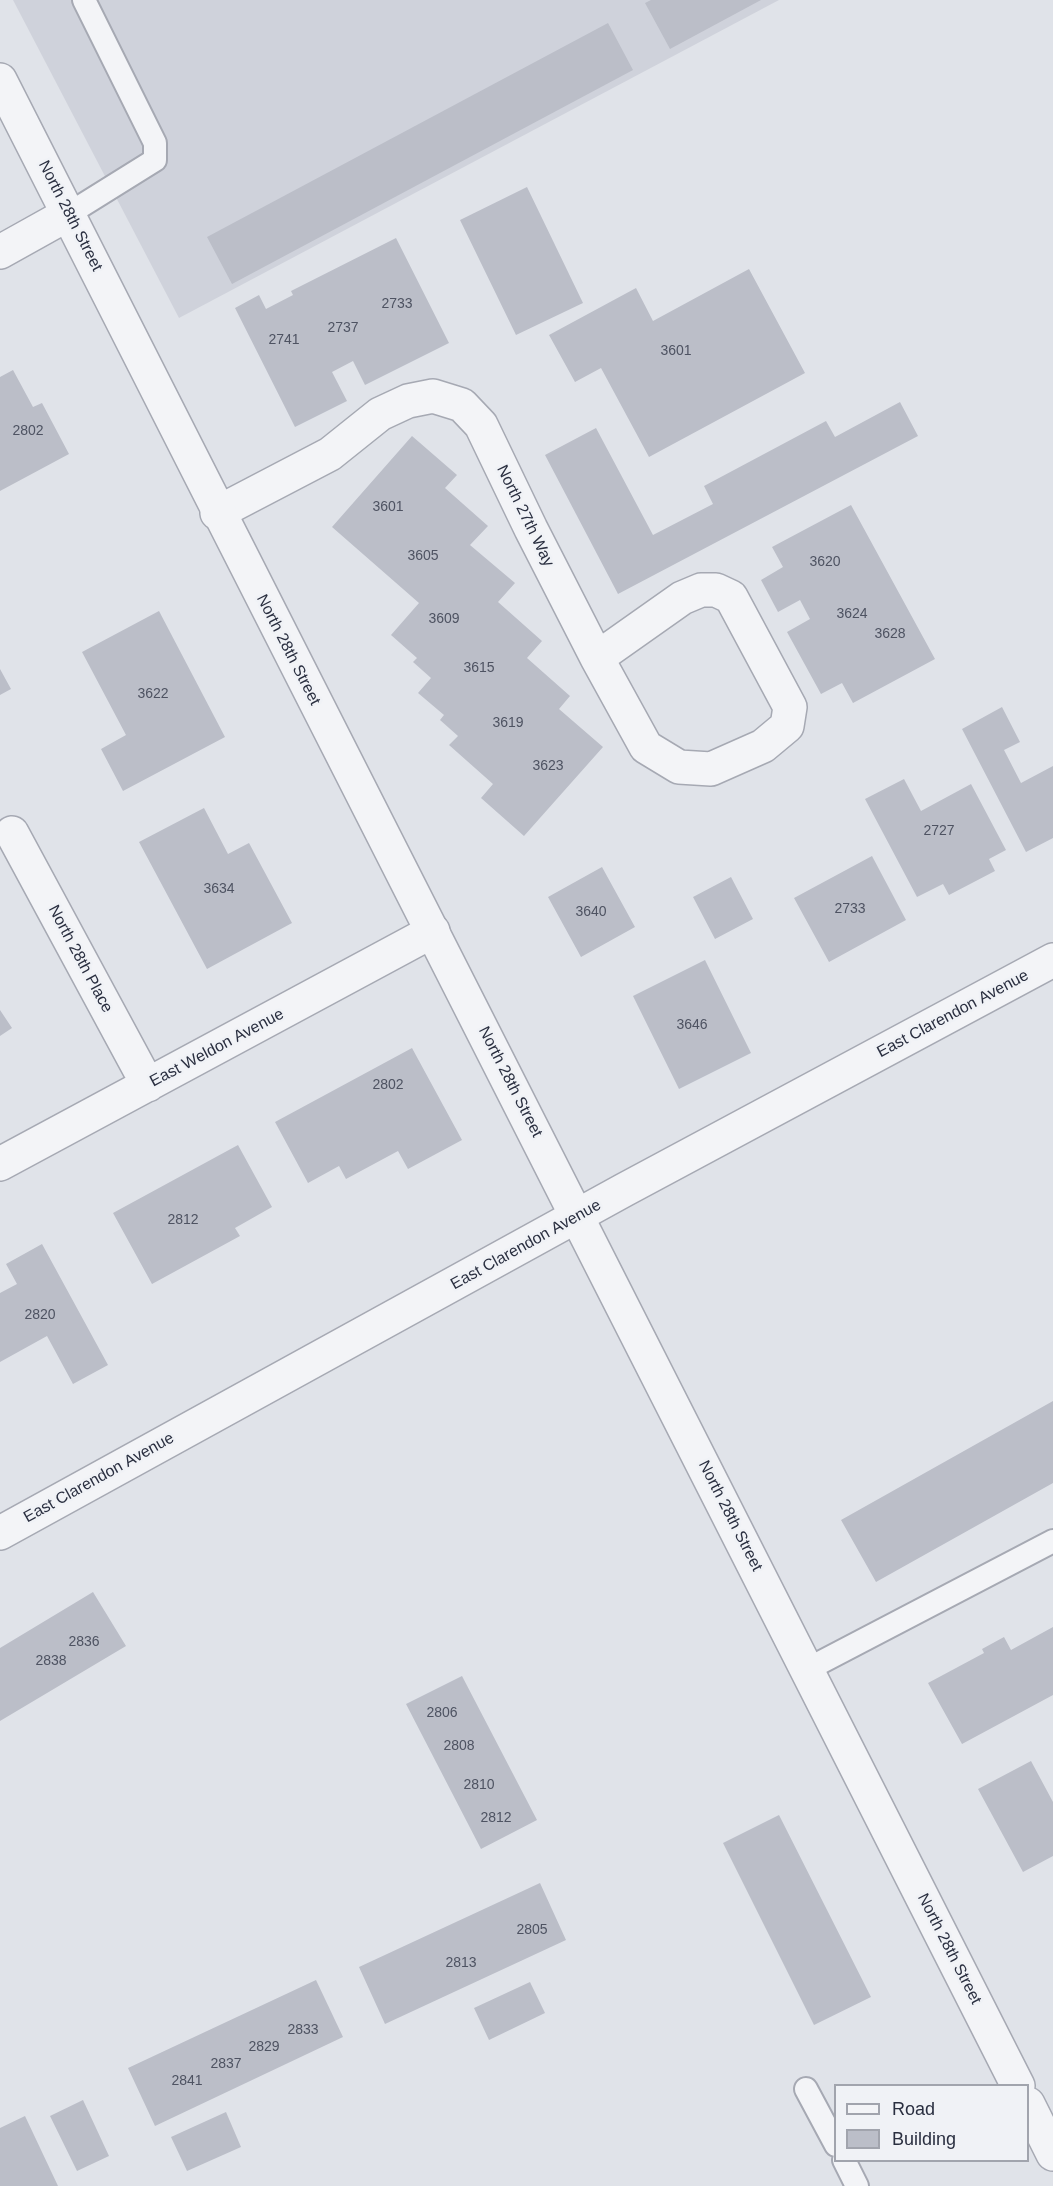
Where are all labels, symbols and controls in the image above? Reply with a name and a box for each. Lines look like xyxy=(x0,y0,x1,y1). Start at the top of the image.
street label: North 28th Street xyxy=(34,157,106,275)
house number: 2733 xyxy=(381,296,413,312)
house number: 2737 xyxy=(327,320,359,336)
house number: 2741 xyxy=(268,332,300,348)
house number: 3601 xyxy=(660,343,692,359)
house number: 2802 xyxy=(12,423,44,439)
street label: North 27th Way xyxy=(492,462,558,570)
house number: 3601 xyxy=(372,499,404,515)
house number: 3605 xyxy=(407,548,439,564)
house number: 3620 xyxy=(809,554,841,570)
street label: North 28th Street xyxy=(252,591,324,709)
house number: 3624 xyxy=(836,606,868,622)
house number: 3609 xyxy=(428,611,460,627)
house number: 3628 xyxy=(874,626,906,642)
house number: 3615 xyxy=(463,660,495,676)
house number: 3622 xyxy=(137,686,169,702)
house number: 3619 xyxy=(492,715,524,731)
house number: 3623 xyxy=(532,758,564,774)
house number: 2727 xyxy=(923,823,955,839)
house number: 3634 xyxy=(203,881,235,897)
house number: 2733 xyxy=(834,901,866,917)
street label: North 28th Place xyxy=(44,902,116,1016)
house number: 3640 xyxy=(575,904,607,920)
street label: East Clarendon Avenue xyxy=(874,966,1032,1062)
street label: East Weldon Avenue xyxy=(147,1005,287,1091)
house number: 3646 xyxy=(676,1017,708,1033)
street label: North 28th Street xyxy=(474,1023,546,1141)
house number: 2802 xyxy=(372,1077,404,1093)
street label: East Clarendon Avenue xyxy=(448,1196,604,1294)
house number: 2812 xyxy=(167,1212,199,1228)
house number: 2820 xyxy=(24,1307,56,1323)
street label: East Clarendon Avenue xyxy=(21,1429,177,1527)
street label: North 28th Street xyxy=(694,1457,766,1575)
house number: 2836 xyxy=(68,1634,100,1650)
house number: 2838 xyxy=(35,1653,67,1669)
house number: 2806 xyxy=(426,1705,458,1721)
house number: 2808 xyxy=(443,1738,475,1754)
house number: 2810 xyxy=(463,1777,495,1793)
house number: 2812 xyxy=(480,1810,512,1826)
street label: North 28th Street xyxy=(913,1890,985,2008)
house number: 2805 xyxy=(516,1922,548,1938)
house number: 2813 xyxy=(445,1955,477,1971)
house number: 2833 xyxy=(287,2022,319,2038)
house number: 2829 xyxy=(248,2039,280,2055)
house number: 2837 xyxy=(210,2056,242,2072)
house number: 2841 xyxy=(171,2073,203,2089)
legend xyxy=(834,2084,1029,2162)
text: Road xyxy=(892,2099,935,2119)
text: Building xyxy=(892,2129,956,2149)

